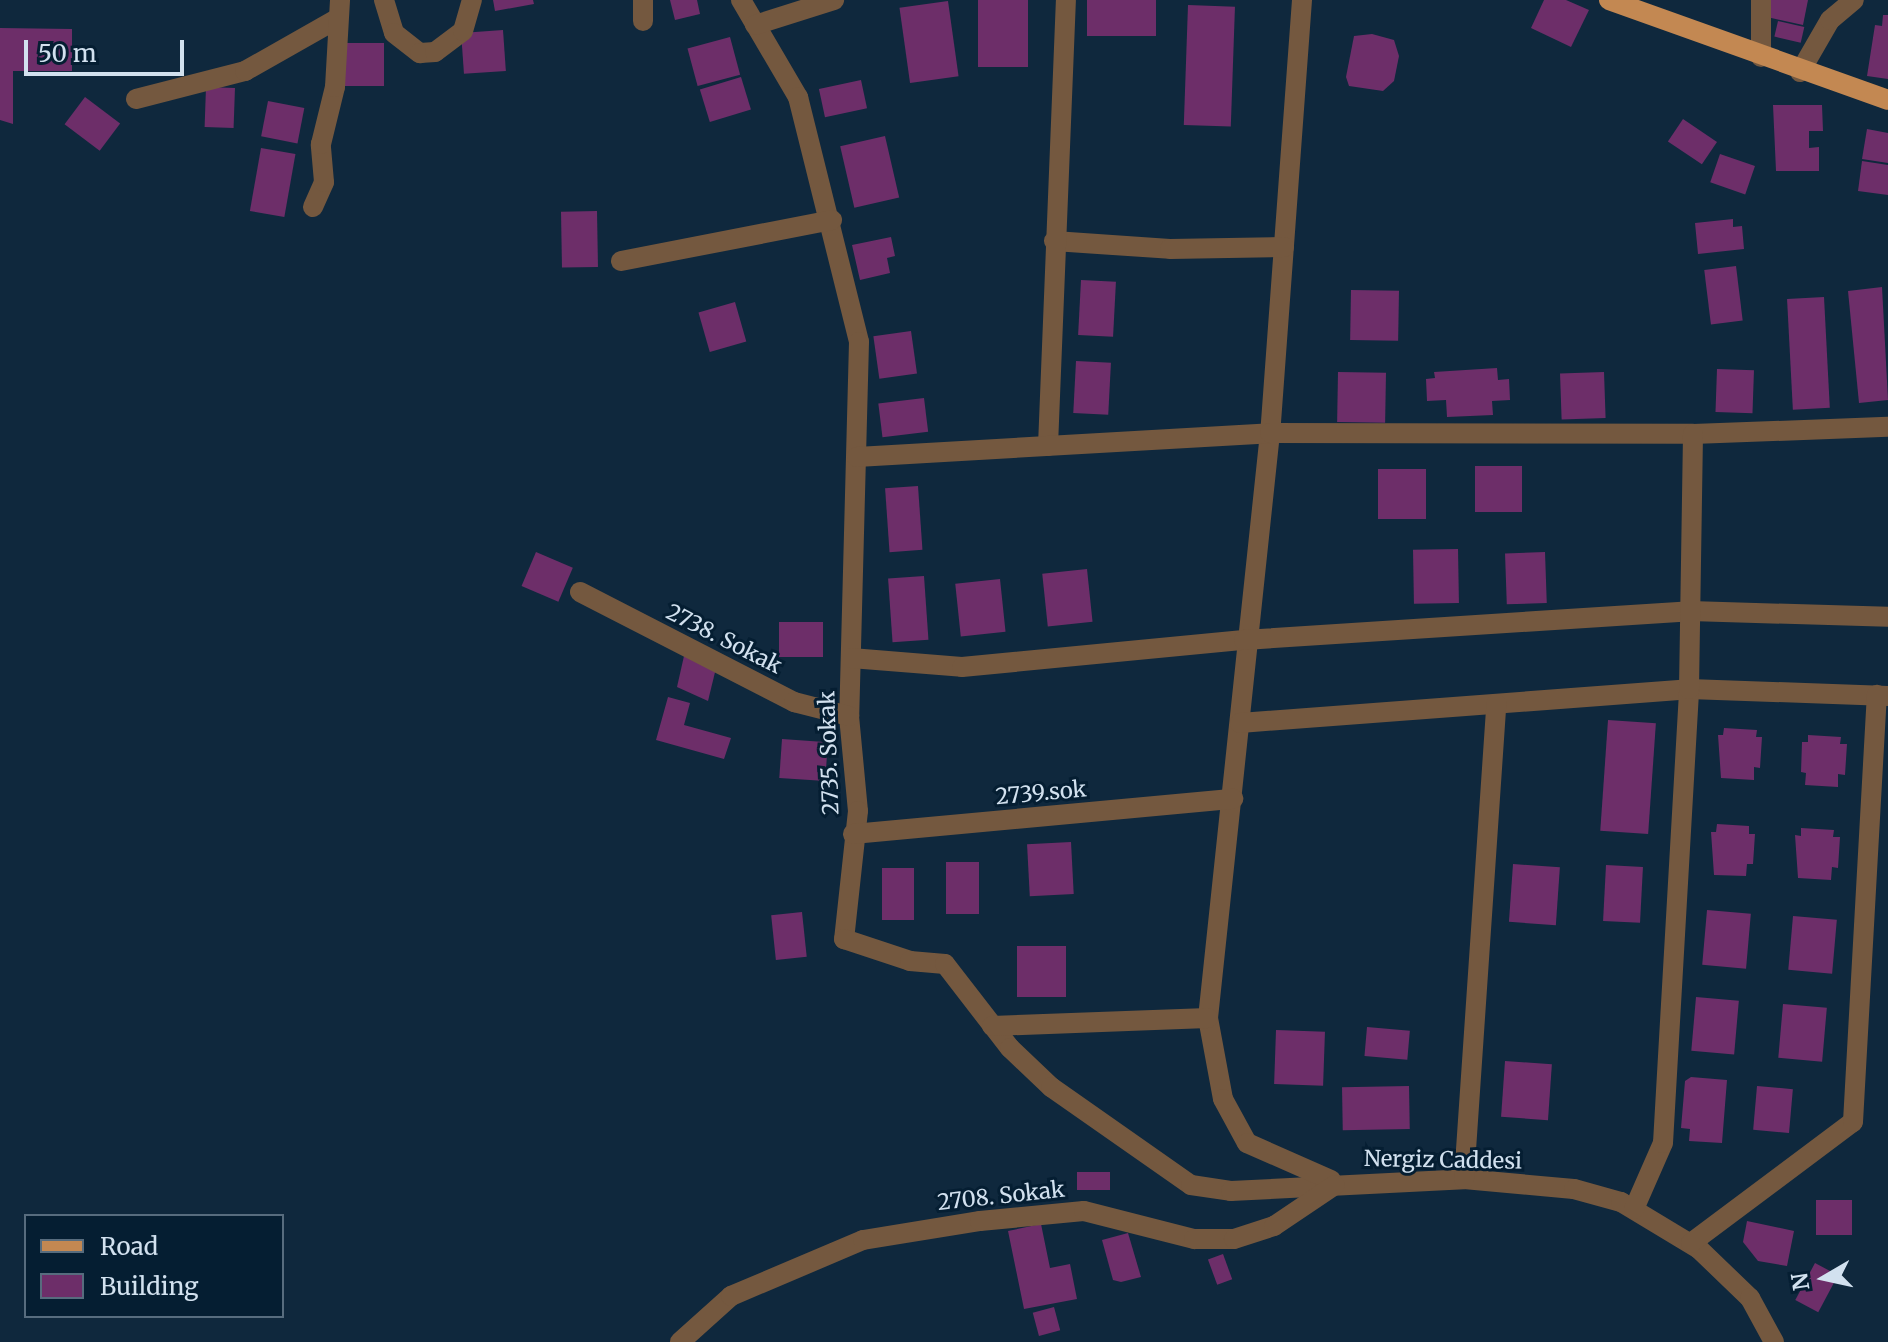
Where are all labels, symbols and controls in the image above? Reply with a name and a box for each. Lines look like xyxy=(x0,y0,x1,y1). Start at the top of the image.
scale bar xyxy=(28,24,188,74)
text: 50 m xyxy=(38,38,97,69)
street label: 2738. Sokak xyxy=(662,599,786,679)
street label: 2735. Sokak xyxy=(814,691,844,815)
street label: 2739.sok xyxy=(995,776,1087,810)
street label: Nergiz Caddesi xyxy=(1364,1145,1522,1175)
street label: 2708. Sokak xyxy=(936,1176,1066,1216)
legend xyxy=(24,1214,284,1318)
text: Road xyxy=(100,1231,158,1262)
north arrow xyxy=(1784,1238,1864,1318)
text: Building xyxy=(100,1271,199,1302)
text: N xyxy=(1785,1271,1815,1293)

